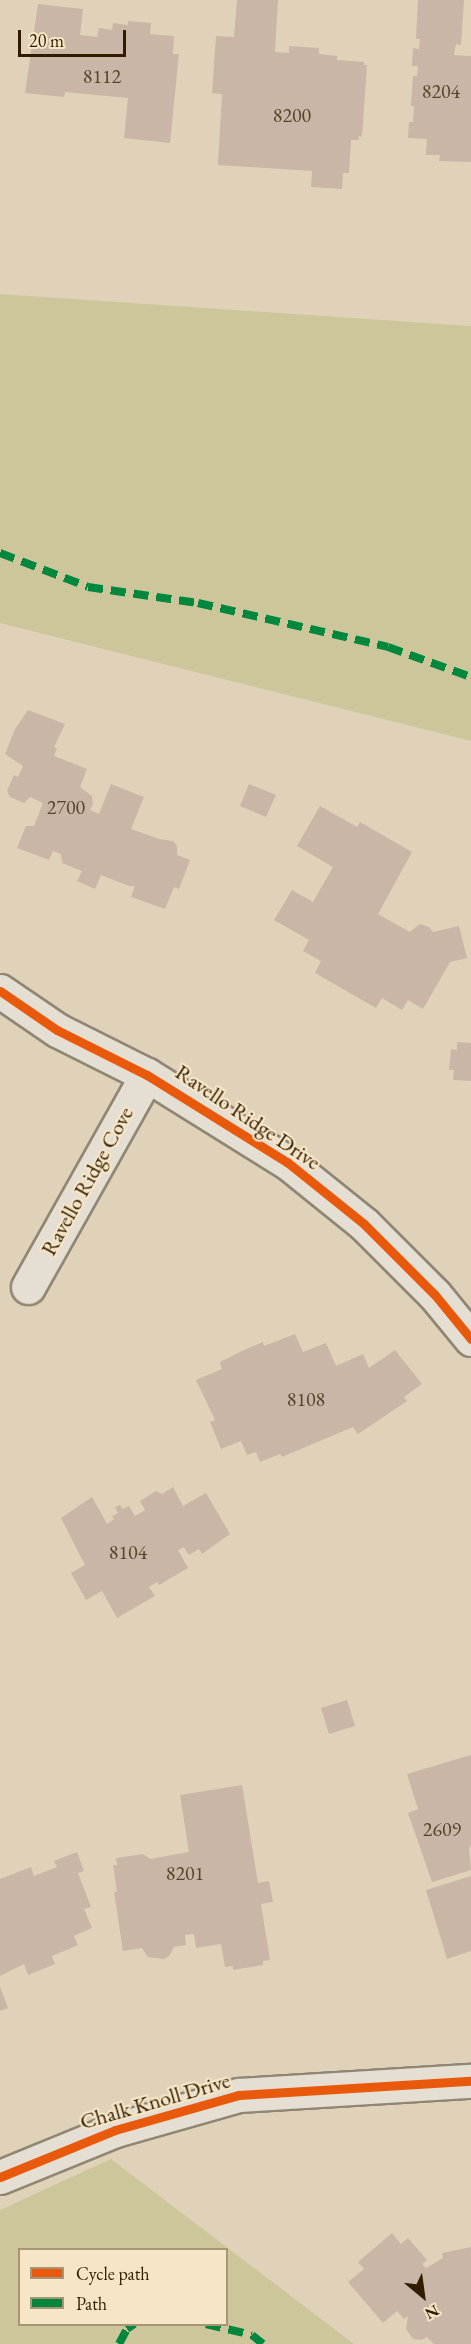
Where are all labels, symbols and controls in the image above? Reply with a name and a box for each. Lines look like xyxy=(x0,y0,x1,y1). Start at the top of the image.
scale bar xyxy=(21,18,129,56)
text: 20 m xyxy=(29,29,64,52)
house number: 8112 xyxy=(83,64,121,88)
house number: 8204 xyxy=(422,79,460,103)
house number: 8200 xyxy=(273,103,311,127)
house number: 2700 xyxy=(47,795,85,819)
street label: Ravello Ridge Drive xyxy=(170,1059,326,1175)
street label: Ravello Ridge Cove xyxy=(35,1102,139,1260)
house number: 8108 xyxy=(287,1387,325,1411)
house number: 8104 xyxy=(109,1540,147,1564)
house number: 2609 xyxy=(423,1817,461,1841)
house number: 8201 xyxy=(166,1861,204,1885)
street label: Chalk Knoll Drive xyxy=(77,2067,233,2135)
legend xyxy=(18,2248,228,2326)
text: Cycle path xyxy=(76,2262,150,2285)
north arrow xyxy=(393,2266,453,2326)
text: Path xyxy=(76,2292,107,2315)
text: N xyxy=(421,2300,443,2325)

